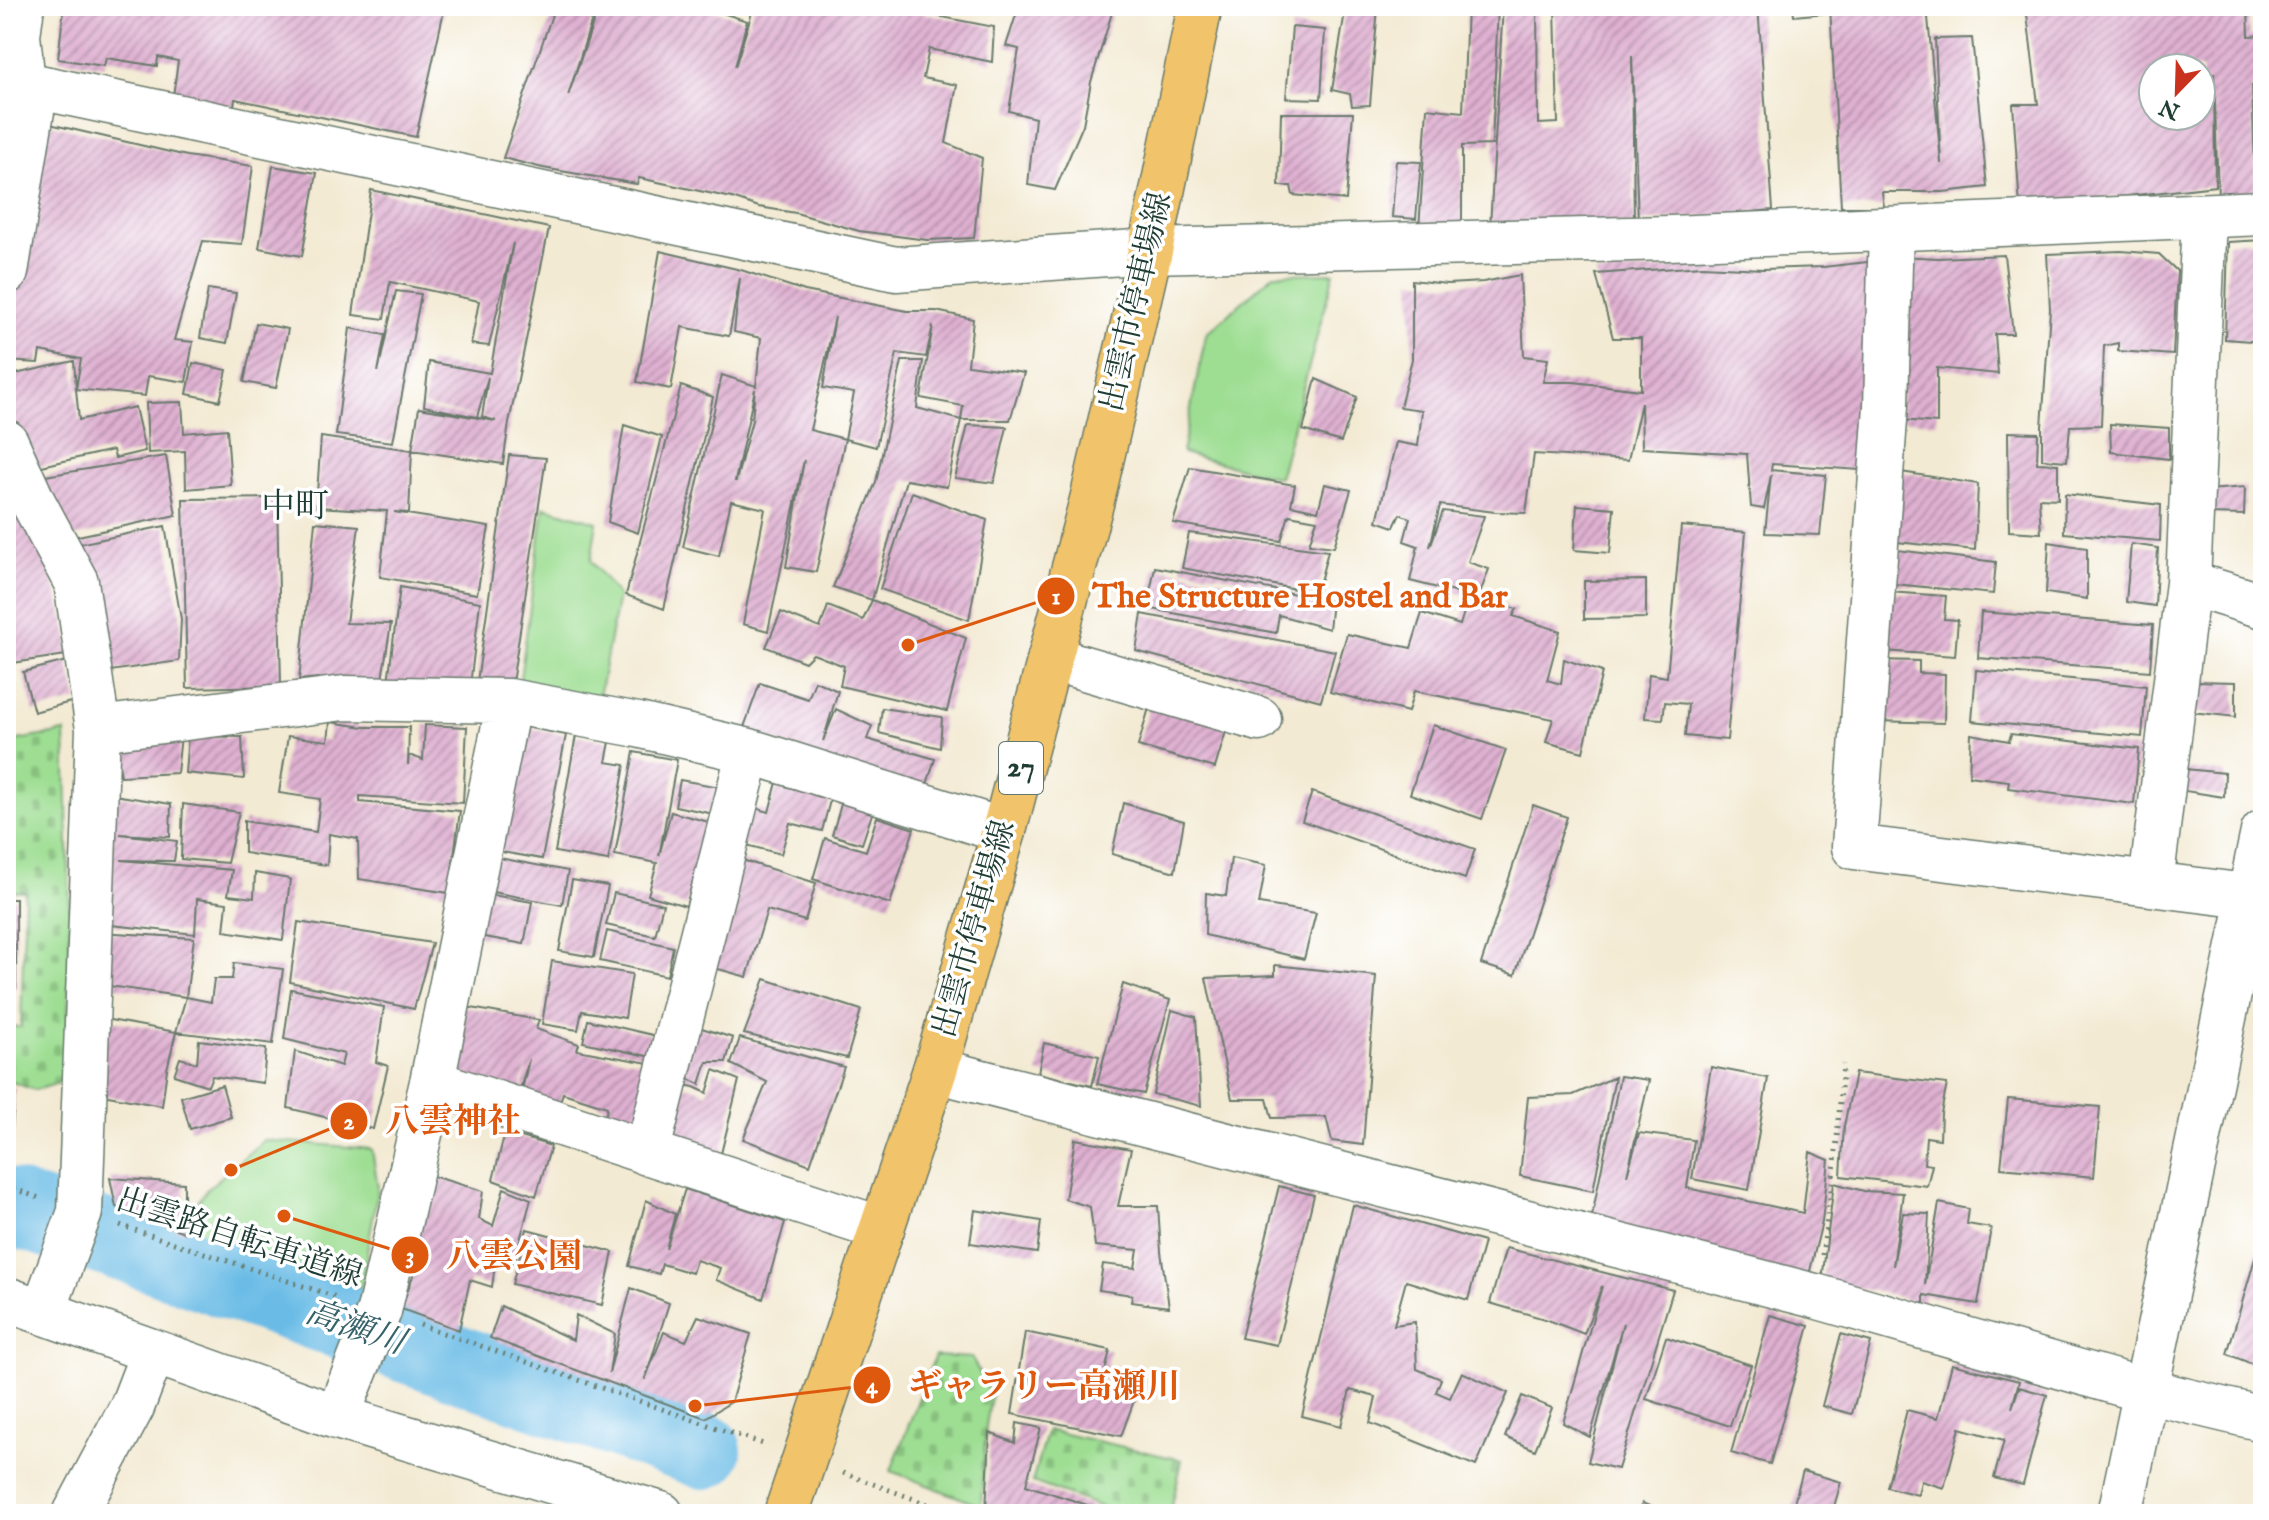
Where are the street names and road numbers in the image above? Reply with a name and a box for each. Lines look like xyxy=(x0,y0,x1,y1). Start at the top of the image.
street label: 出雲市停車場線 xyxy=(1092,188,1182,416)
road number: 27 xyxy=(999,742,1043,794)
street label: 出雲市停車場線 xyxy=(924,816,1026,1042)
street label: 出雲路自転車道線 xyxy=(111,1180,367,1298)

